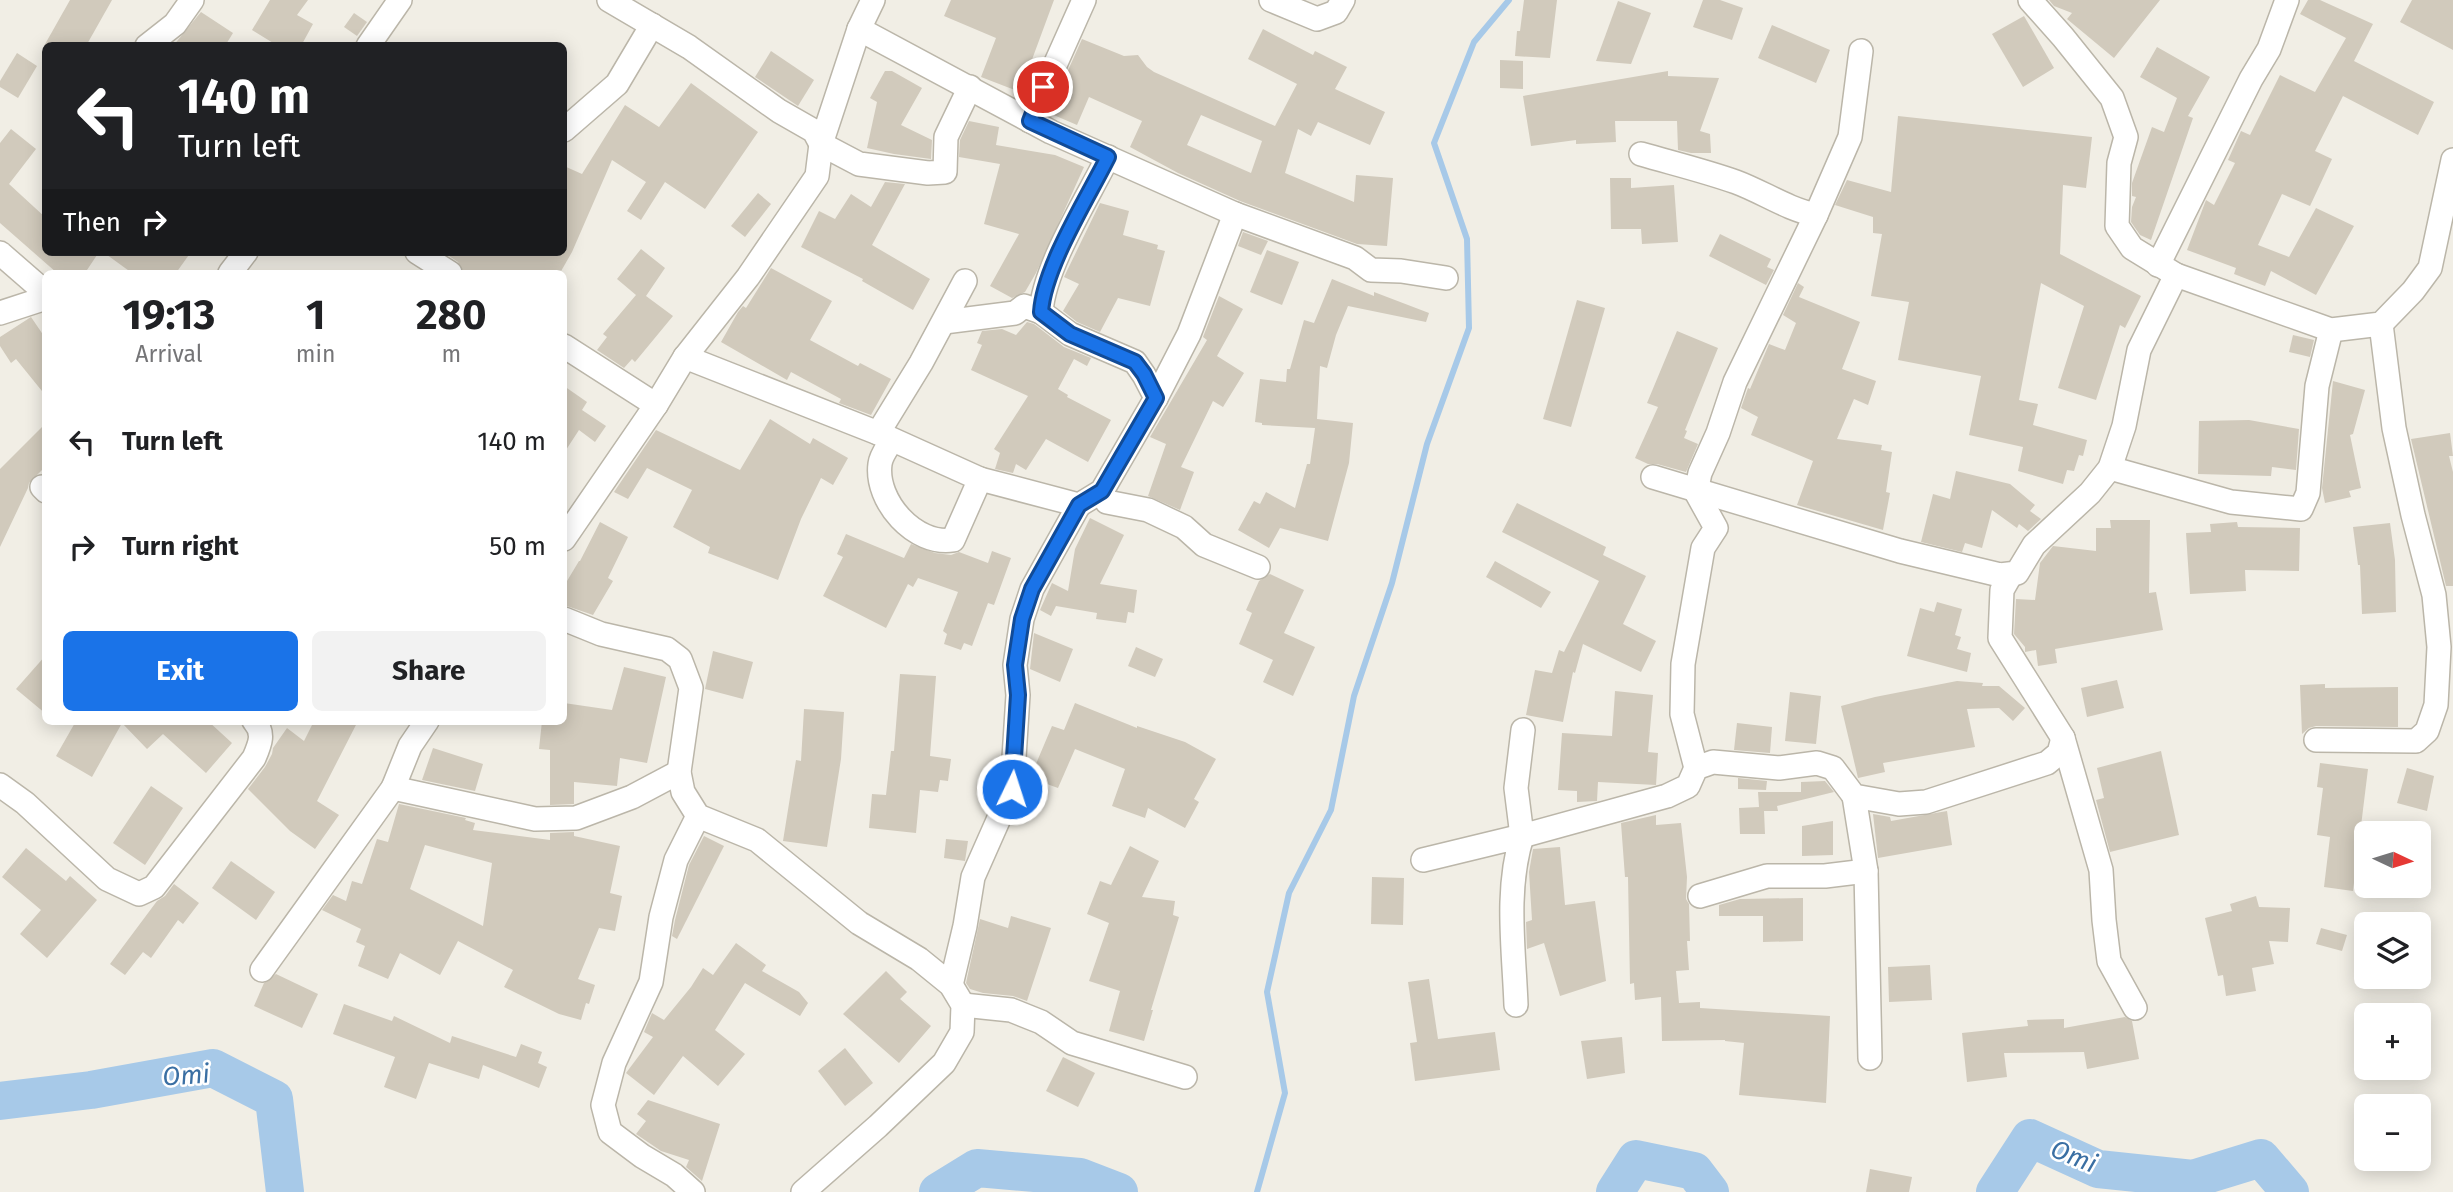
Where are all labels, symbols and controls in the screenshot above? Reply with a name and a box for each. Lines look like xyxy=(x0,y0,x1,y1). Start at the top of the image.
pin xyxy=(1013,57,1073,117)
text: 140 m xyxy=(178,67,310,126)
icon: arrive xyxy=(1024,68,1062,106)
icon: left xyxy=(63,70,154,161)
text: Turn left xyxy=(178,127,300,165)
icon: right xyxy=(135,203,173,241)
text: Then xyxy=(63,207,121,238)
text: 19:13 xyxy=(122,290,215,340)
text: 1 xyxy=(306,290,325,340)
text: 280 xyxy=(416,290,487,340)
text: Arrival xyxy=(135,340,203,368)
text: min xyxy=(296,340,336,368)
text: m xyxy=(441,340,461,368)
icon: left xyxy=(63,423,101,461)
text: Turn left xyxy=(122,426,223,457)
text: 140 m xyxy=(477,426,546,457)
icon: right xyxy=(63,528,101,566)
text: Turn right xyxy=(122,531,239,562)
text: 50 m xyxy=(489,531,546,562)
button: Exit xyxy=(63,631,298,711)
button: Share xyxy=(312,631,546,711)
position arrow xyxy=(975,752,1049,826)
north arrow xyxy=(2354,821,2431,898)
map controls xyxy=(2354,821,2431,1171)
button: layers xyxy=(2354,912,2431,989)
button: + xyxy=(2354,1003,2431,1080)
water label: Omi xyxy=(161,1058,211,1093)
button: − xyxy=(2354,1094,2431,1171)
water label: Omi xyxy=(2046,1133,2101,1180)

